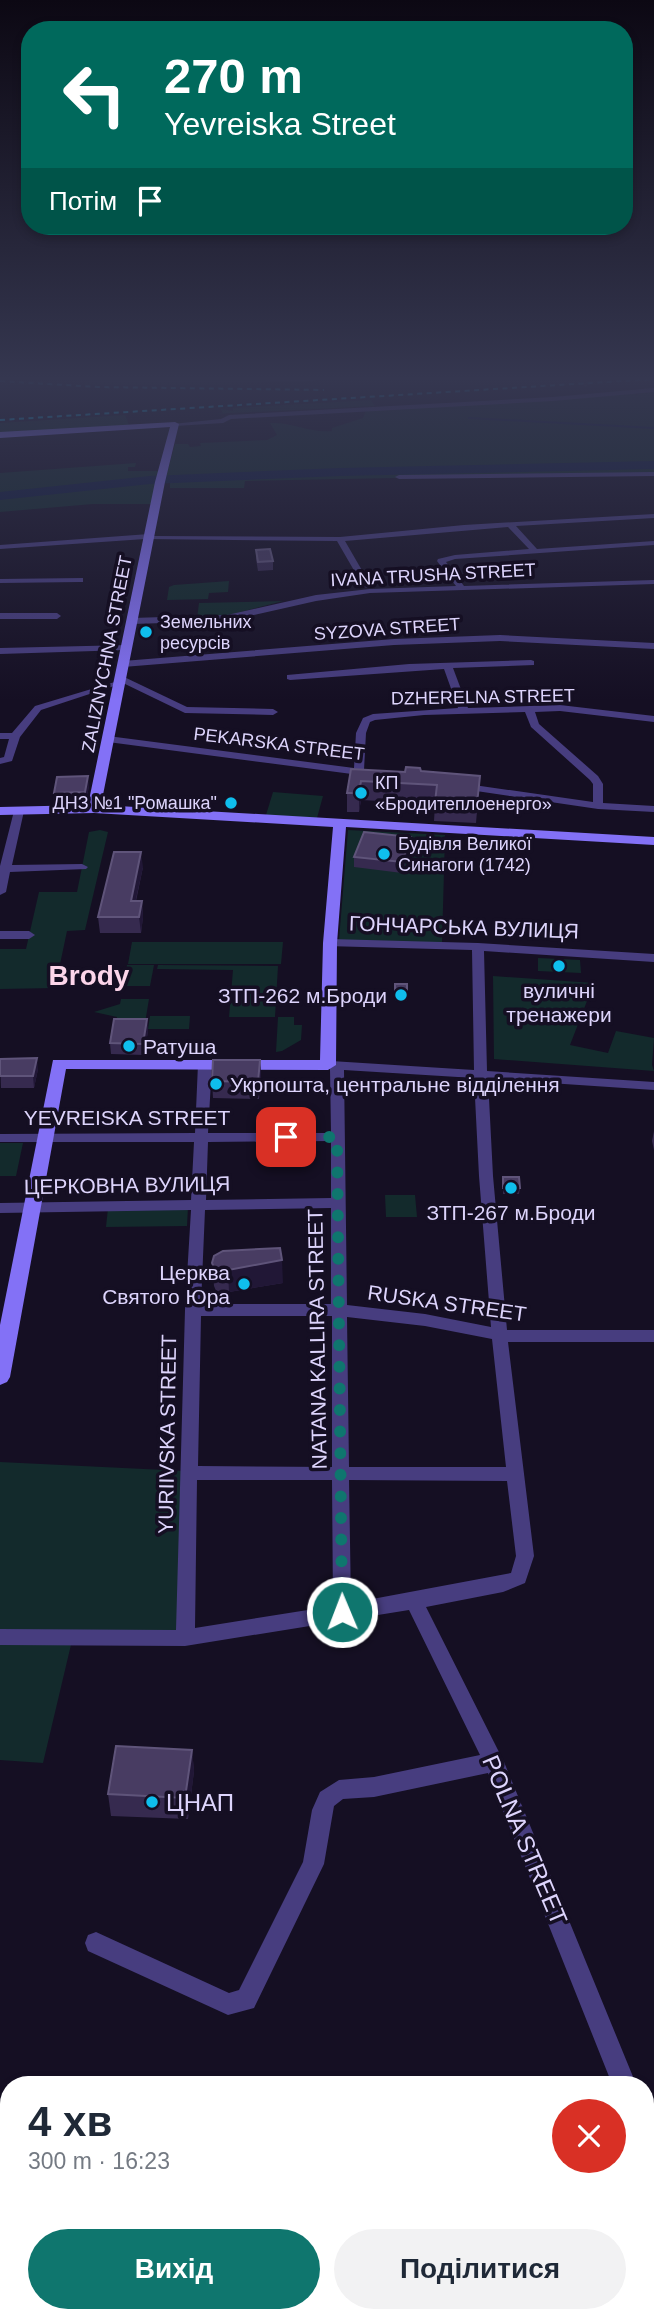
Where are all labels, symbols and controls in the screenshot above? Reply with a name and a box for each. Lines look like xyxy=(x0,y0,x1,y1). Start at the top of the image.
icon: left xyxy=(49,49,140,140)
text: 270 m xyxy=(164,49,303,103)
text: Yevreiska Street xyxy=(164,106,396,142)
icon: arrive xyxy=(131,182,169,220)
text: Потім xyxy=(49,186,117,216)
street label: ZALIZNYCHNA STREET xyxy=(78,554,136,754)
street label: IVANA TRUSHA STREET xyxy=(330,560,536,590)
place label: Земельних ресурсів xyxy=(160,612,252,653)
street label: SYZOVA STREET xyxy=(313,614,461,644)
marker: Земельних ресурсів xyxy=(138,624,154,640)
street label: DZHERELNA STREET xyxy=(391,685,575,709)
street label: PEKARSKA STREET xyxy=(192,724,366,764)
place label: КП «Бродитеплоенерго» xyxy=(375,773,552,814)
marker: КП «Бродитеплоенерго» xyxy=(353,785,369,801)
place label: ДНЗ №1 "Ромашка" xyxy=(53,793,217,813)
marker: ДНЗ №1 "Ромашка" xyxy=(223,795,239,811)
place label: Будівля Великої Синагоги (1742) xyxy=(398,834,532,875)
marker: Будівля Великої Синагоги (1742) xyxy=(376,846,392,862)
street label: ГОНЧАРСЬКА ВУЛИЦЯ xyxy=(349,911,579,943)
marker: вуличні тренажери xyxy=(551,958,567,974)
district label: Brody xyxy=(49,960,130,991)
place label: вуличні тренажери xyxy=(506,979,612,1026)
place label: ЗТП-262 м.Броди xyxy=(218,984,387,1007)
marker: ЗТП-262 м.Броди xyxy=(393,987,409,1003)
place label: Ратуша xyxy=(143,1035,217,1058)
marker: Ратуша xyxy=(121,1038,137,1054)
place label: Укрпошта, центральне відділення xyxy=(230,1073,560,1096)
marker: Укрпошта, центральне відділення xyxy=(208,1076,224,1092)
street label: YEVREISKA STREET xyxy=(24,1106,230,1129)
pin xyxy=(256,1107,316,1167)
icon: arrive xyxy=(267,1118,305,1156)
street label: ЦЕРКОВНА ВУЛИЦЯ xyxy=(24,1172,230,1198)
marker: ЗТП-267 м.Броди xyxy=(503,1180,519,1196)
place label: ЗТП-267 м.Броди xyxy=(427,1201,595,1224)
street label: NATANA KALLIRA STREET xyxy=(303,1208,331,1470)
place label: Церква Святого Юра xyxy=(102,1261,230,1308)
marker: Церква Святого Юра xyxy=(236,1276,252,1292)
street label: RUSKA STREET xyxy=(366,1280,528,1326)
street label: YURIIVSKA STREET xyxy=(154,1334,180,1534)
position arrow xyxy=(305,1575,379,1649)
street label: POLNA STREET xyxy=(477,1751,573,1929)
place label: ЦНАП xyxy=(166,1789,234,1816)
marker: ЦНАП xyxy=(144,1794,160,1810)
text: 4 хв xyxy=(28,2098,112,2145)
button: close xyxy=(552,2099,626,2173)
text: 300 m · 16:23 xyxy=(28,2148,170,2174)
button: Вихід xyxy=(28,2229,320,2309)
button: Поділитися xyxy=(334,2229,626,2309)

